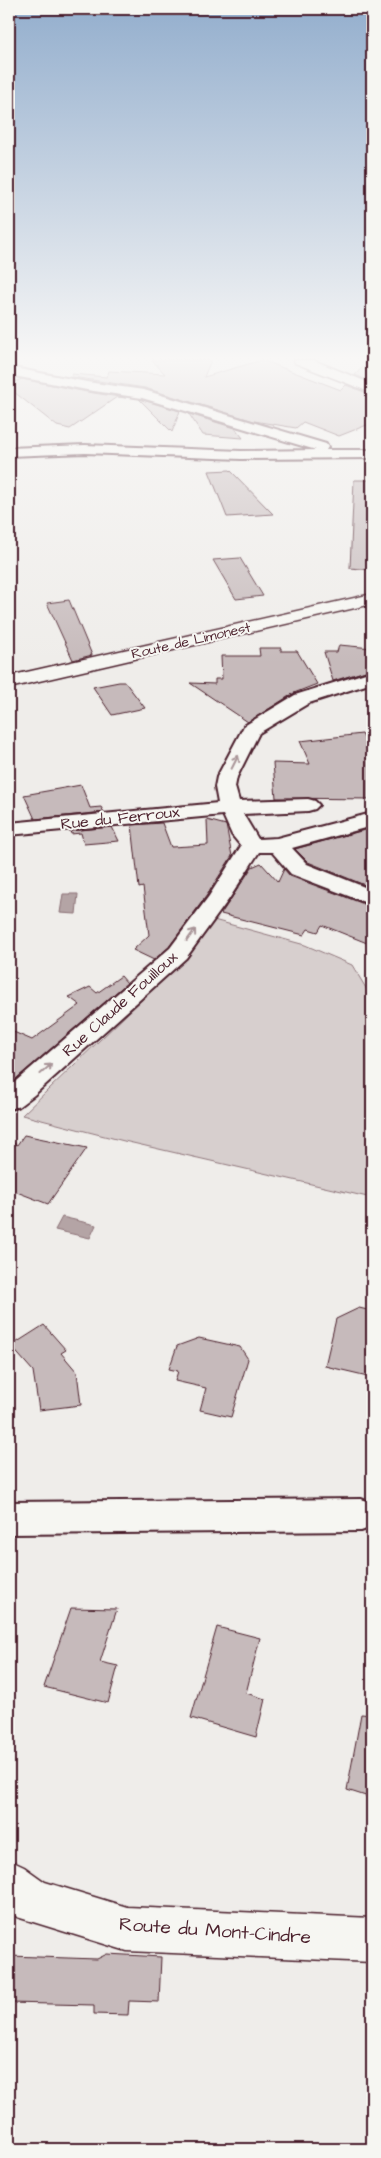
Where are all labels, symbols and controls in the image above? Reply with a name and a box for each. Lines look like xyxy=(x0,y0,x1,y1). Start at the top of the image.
street label: Route de Limonest xyxy=(129,617,253,664)
one-way arrow xyxy=(231,755,240,770)
street label: Rue du Ferroux xyxy=(59,801,181,835)
one-way arrow xyxy=(186,928,196,942)
street label: Rue Claude Fouilloux xyxy=(58,946,183,1062)
one-way arrow xyxy=(40,1064,53,1075)
street label: Route du Mont-Cindre xyxy=(118,1911,312,1951)

